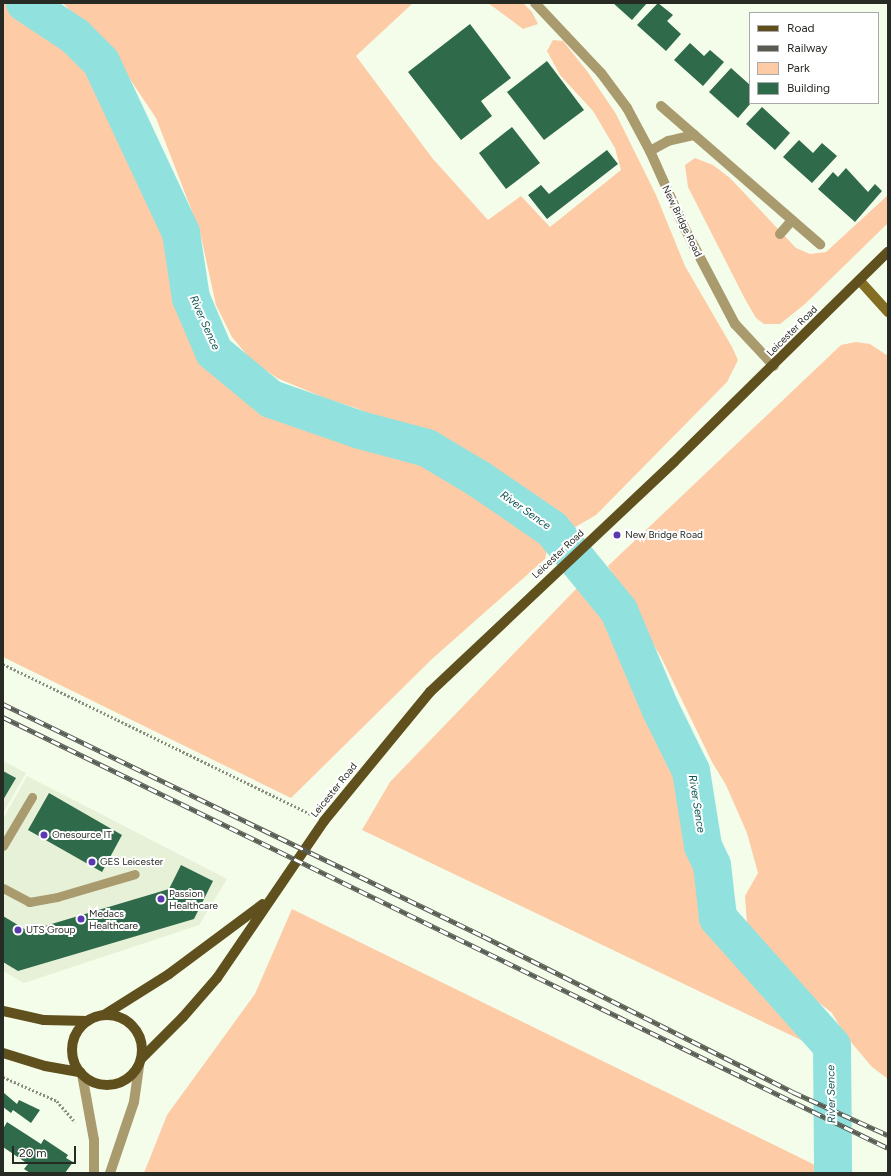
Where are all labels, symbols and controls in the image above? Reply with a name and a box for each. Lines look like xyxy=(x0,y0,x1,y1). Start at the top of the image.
legend xyxy=(749,12,879,104)
text: Road xyxy=(787,21,815,35)
text: Railway xyxy=(787,41,828,55)
text: Park xyxy=(787,61,810,75)
text: Building xyxy=(787,81,830,95)
street label: New Bridge Road xyxy=(660,183,704,259)
water label: River Sence xyxy=(186,294,222,352)
street label: Leicester Road xyxy=(764,303,820,359)
water label: River Sence xyxy=(497,489,553,533)
street label: Leicester Road xyxy=(530,527,586,581)
place label: New Bridge Road xyxy=(625,529,703,541)
marker: New Bridge Road xyxy=(612,530,622,540)
street label: Leicester Road xyxy=(308,760,360,820)
water label: River Sence xyxy=(685,774,707,834)
place label: Onesource IT xyxy=(52,829,112,841)
marker: Onesource IT xyxy=(39,830,49,840)
place label: GES Leicester xyxy=(100,856,163,868)
marker: GES Leicester xyxy=(87,857,97,867)
place label: Passion Healthcare xyxy=(169,887,218,910)
marker: Passion Healthcare xyxy=(156,894,166,904)
place label: Medacs Healthcare xyxy=(89,907,138,930)
marker: Medacs Healthcare xyxy=(76,914,86,924)
place label: UTS Group xyxy=(26,924,75,936)
marker: UTS Group xyxy=(13,925,23,935)
water label: River Sence xyxy=(825,1065,839,1123)
scale bar xyxy=(14,1138,78,1164)
text: 20 m xyxy=(19,1146,47,1160)

